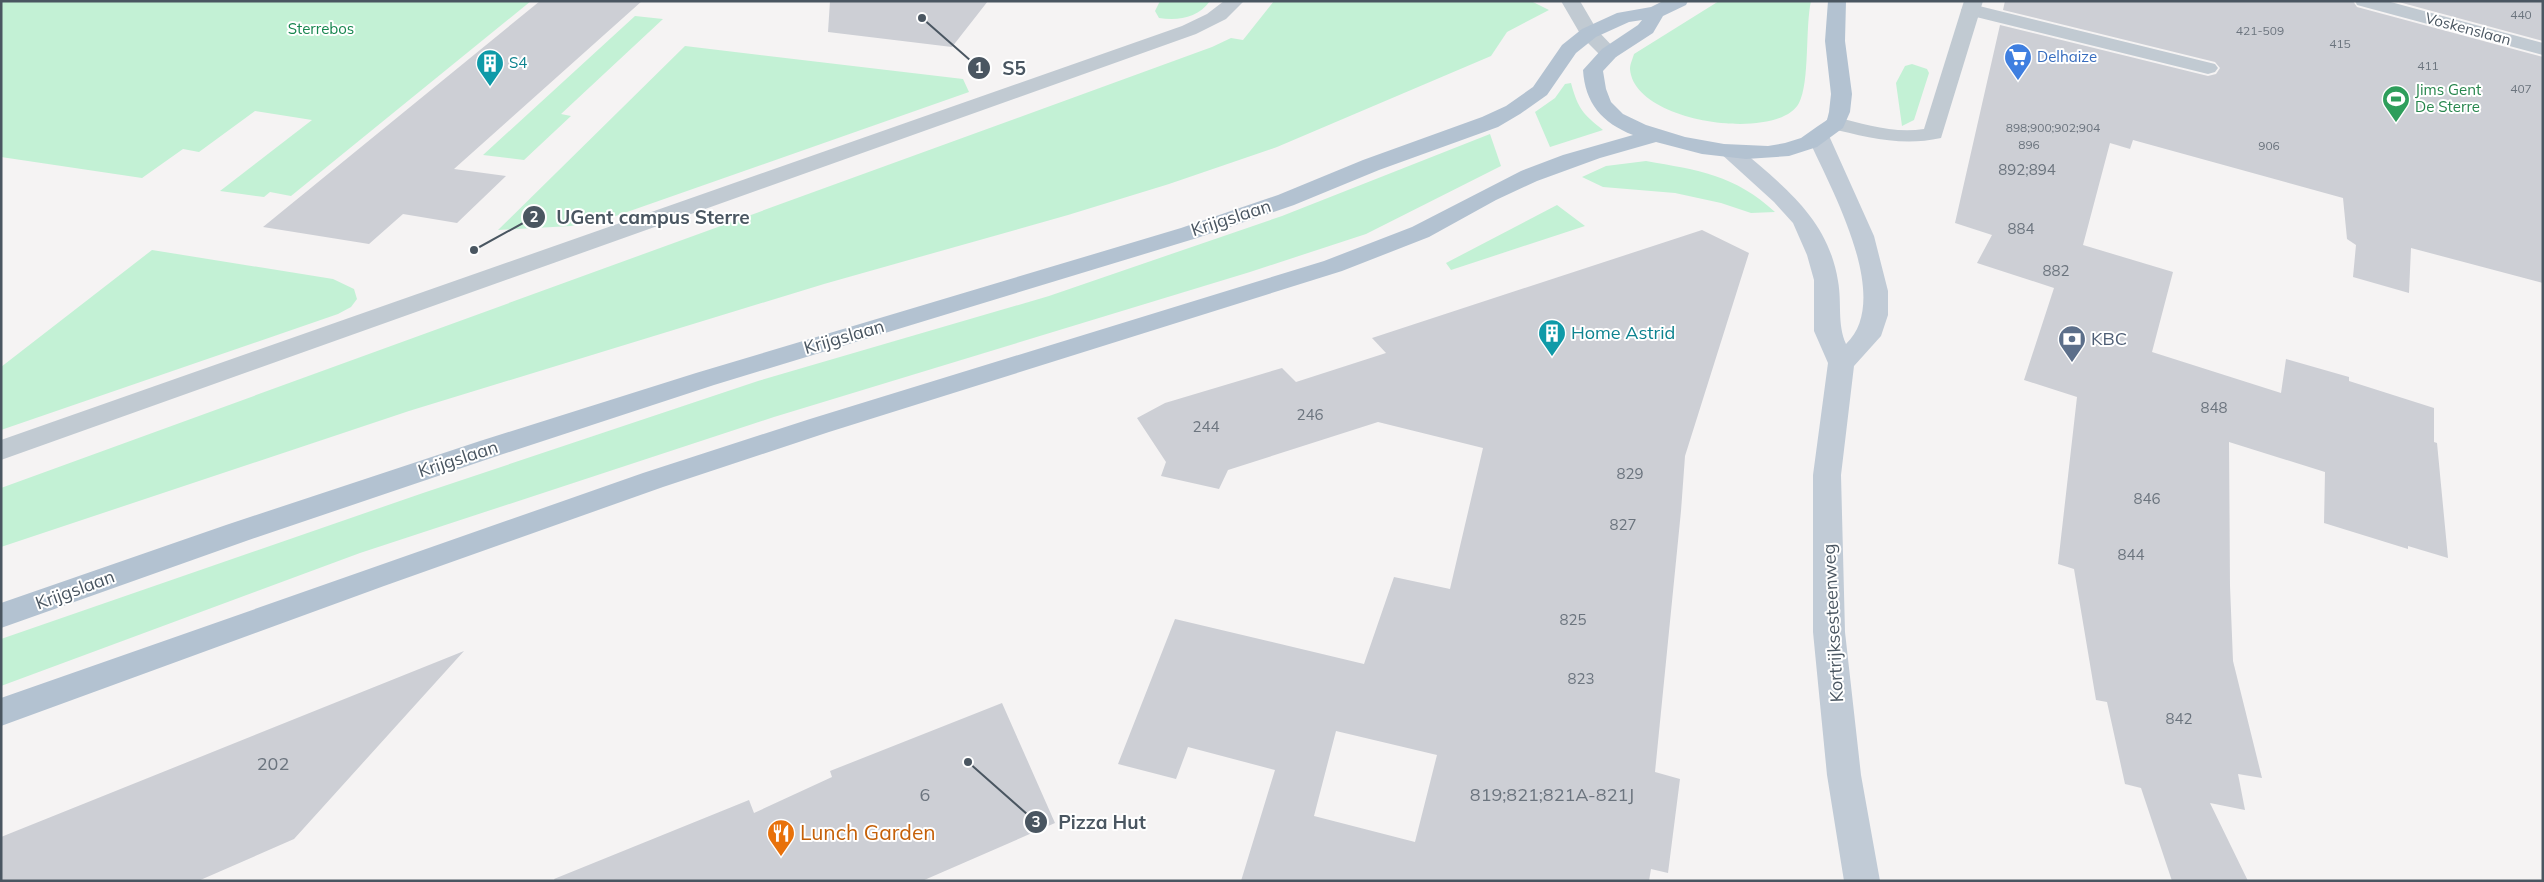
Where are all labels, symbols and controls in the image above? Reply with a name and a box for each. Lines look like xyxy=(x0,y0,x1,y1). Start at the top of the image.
house number: 440 xyxy=(2510,7,2532,22)
street label: Voskenslaan xyxy=(2423,8,2513,49)
park label: Sterrebos xyxy=(288,19,354,38)
house number: 421-509 xyxy=(2236,23,2284,38)
house number: 415 xyxy=(2329,36,2351,51)
supermarket icon: Delhaize xyxy=(2003,42,2033,81)
place label: Delhaize xyxy=(2037,47,2097,66)
building icon: S4 xyxy=(475,48,505,87)
callout: S5 xyxy=(967,51,1036,85)
place label: S4 xyxy=(509,53,527,72)
text: S5 xyxy=(1002,56,1026,80)
text: 1 xyxy=(974,58,984,77)
house number: 411 xyxy=(2417,58,2439,73)
place label: Jims Gent De Sterre xyxy=(2415,80,2481,116)
house number: 407 xyxy=(2510,81,2532,96)
sports icon: Jims Gent De Sterre xyxy=(2381,84,2411,123)
house number: 898;900;902;904 xyxy=(2006,120,2100,135)
house number: 896 xyxy=(2018,137,2040,152)
house number: 906 xyxy=(2258,138,2280,153)
house number: 892;894 xyxy=(1998,160,2056,179)
street label: Krijgslaan xyxy=(1188,194,1274,241)
callout: UGent campus Sterre xyxy=(521,200,760,234)
text: UGent campus Sterre xyxy=(556,205,750,229)
text: 2 xyxy=(529,207,539,226)
house number: 884 xyxy=(2007,219,2035,238)
house number: 882 xyxy=(2042,261,2070,280)
street label: Krijgslaan xyxy=(801,314,887,359)
building icon: Home Astrid xyxy=(1537,318,1567,357)
place label: Home Astrid xyxy=(1571,321,1675,344)
bank icon: KBC xyxy=(2057,324,2087,363)
place label: KBC xyxy=(2091,327,2127,350)
house number: 848 xyxy=(2200,398,2228,417)
house number: 246 xyxy=(1296,405,1324,424)
house number: 244 xyxy=(1192,417,1220,436)
street label: Krijgslaan xyxy=(415,435,501,482)
house number: 829 xyxy=(1616,464,1644,483)
house number: 846 xyxy=(2133,489,2161,508)
house number: 827 xyxy=(1609,515,1637,534)
street label: Kortrijksesteenweg xyxy=(1817,543,1848,703)
house number: 844 xyxy=(2117,545,2145,564)
street label: Krijgslaan xyxy=(32,565,118,614)
house number: 825 xyxy=(1559,610,1587,629)
house number: 823 xyxy=(1567,669,1595,688)
house number: 842 xyxy=(2165,709,2193,728)
house number: 202 xyxy=(257,752,289,775)
house number: 6 xyxy=(920,783,930,806)
house number: 819;821;821A-821J xyxy=(1470,783,1634,806)
callout: Pizza Hut xyxy=(1023,805,1156,839)
text: Pizza Hut xyxy=(1058,810,1146,834)
text: 3 xyxy=(1031,812,1041,831)
restaurant icon: Lunch Garden xyxy=(766,818,796,857)
place label: Lunch Garden xyxy=(800,819,936,845)

